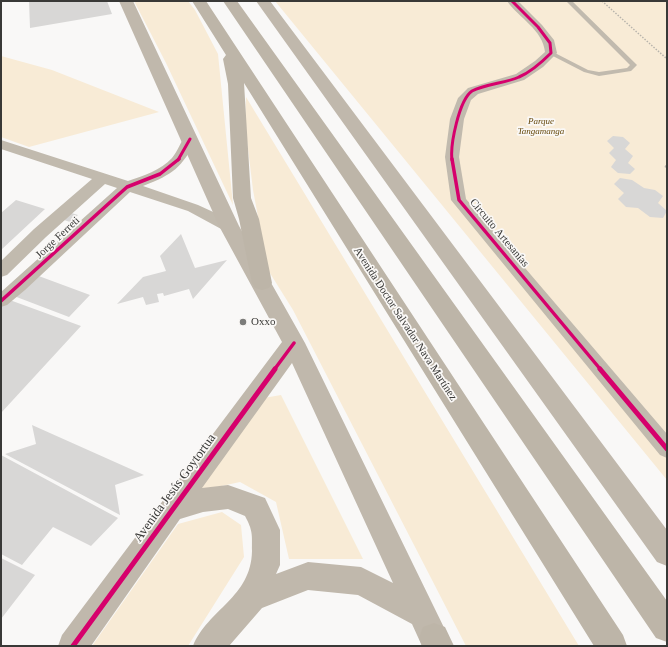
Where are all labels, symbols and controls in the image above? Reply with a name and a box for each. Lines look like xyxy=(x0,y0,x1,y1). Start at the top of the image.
park label: Parque Tangamanga xyxy=(518,117,564,138)
street label: Circuito Artesanías xyxy=(467,196,531,270)
street label: Jorge Ferreti xyxy=(33,214,83,262)
street label: Avenida Doctor Salvador Nava Martínez xyxy=(350,245,460,403)
place label: Oxxo xyxy=(251,315,275,329)
marker: Oxxo xyxy=(238,317,248,327)
street label: Avenida Jesús Goytortua xyxy=(131,431,219,545)

